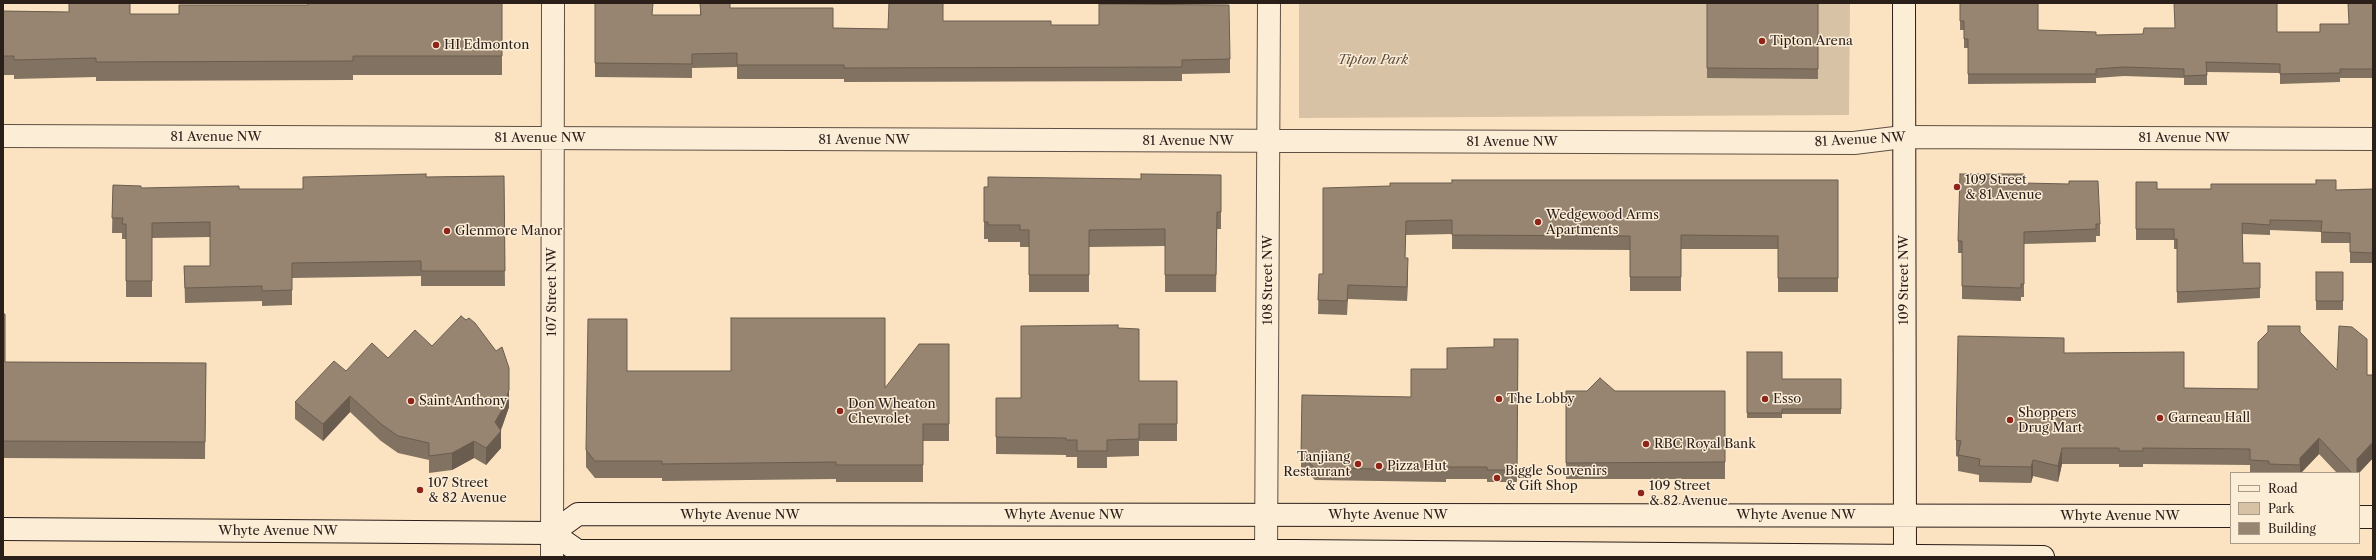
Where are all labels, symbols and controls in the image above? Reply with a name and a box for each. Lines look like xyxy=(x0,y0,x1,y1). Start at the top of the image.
place label: Tipton Arena xyxy=(1770,33,1853,49)
marker: Tipton Arena xyxy=(1757,36,1767,46)
place label: HI Edmonton xyxy=(444,37,529,53)
marker: HI Edmonton xyxy=(431,40,441,50)
park label: Tipton Park xyxy=(1338,52,1408,68)
street label: 81 Avenue NW xyxy=(170,129,262,145)
street label: 81 Avenue NW xyxy=(494,130,586,146)
street label: 81 Avenue NW xyxy=(1814,130,1906,150)
street label: 81 Avenue NW xyxy=(2138,130,2230,146)
street label: 81 Avenue NW xyxy=(818,132,910,148)
street label: 81 Avenue NW xyxy=(1142,133,1234,149)
street label: 81 Avenue NW xyxy=(1466,134,1558,150)
place label: 109 Street & 81 Avenue xyxy=(1965,172,2042,203)
marker: 109 Street & 81 Avenue xyxy=(1952,182,1962,192)
place label: Wedgewood Arms Apartments xyxy=(1546,207,1659,238)
marker: Wedgewood Arms Apartments xyxy=(1533,217,1543,227)
place label: Glenmore Manor xyxy=(455,223,562,239)
marker: Glenmore Manor xyxy=(442,226,452,236)
street label: 108 Street NW xyxy=(1260,235,1276,325)
street label: 109 Street NW xyxy=(1896,235,1912,325)
street label: 107 Street NW xyxy=(544,248,560,336)
place label: The Lobby xyxy=(1507,391,1575,407)
place label: Esso xyxy=(1773,391,1801,407)
place label: Saint Anthony xyxy=(419,393,507,409)
marker: The Lobby xyxy=(1494,394,1504,404)
marker: Esso xyxy=(1760,394,1770,404)
marker: Saint Anthony xyxy=(406,396,416,406)
place label: Don Wheaton Chevrolet xyxy=(848,396,936,427)
place label: Shoppers Drug Mart xyxy=(2018,405,2082,436)
marker: Don Wheaton Chevrolet xyxy=(835,406,845,416)
place label: Garneau Hall xyxy=(2168,410,2250,426)
marker: Garneau Hall xyxy=(2155,413,2165,423)
marker: Shoppers Drug Mart xyxy=(2005,415,2015,425)
place label: RBC Royal Bank xyxy=(1654,436,1756,452)
marker: RBC Royal Bank xyxy=(1641,439,1651,449)
place label: Tanjiang Restaurant xyxy=(1283,449,1350,480)
place label: Pizza Hut xyxy=(1387,458,1447,474)
marker: Tanjiang Restaurant xyxy=(1353,459,1363,469)
marker: Pizza Hut xyxy=(1374,461,1384,471)
place label: Biggle Souvenirs & Gift Shop xyxy=(1505,463,1607,494)
legend xyxy=(2230,472,2360,544)
marker: Biggle Souvenirs & Gift Shop xyxy=(1492,473,1502,483)
place label: 107 Street & 82 Avenue xyxy=(428,475,507,506)
place label: 109 Street & 82 Avenue xyxy=(1649,478,1728,509)
text: Road xyxy=(2268,481,2298,496)
marker: 107 Street & 82 Avenue xyxy=(415,485,425,495)
marker: 109 Street & 82 Avenue xyxy=(1636,488,1646,498)
text: Park xyxy=(2268,501,2294,516)
street label: Whyte Avenue NW xyxy=(680,507,800,523)
street label: Whyte Avenue NW xyxy=(1004,507,1124,523)
street label: Whyte Avenue NW xyxy=(1328,507,1448,523)
street label: Whyte Avenue NW xyxy=(1736,507,1856,523)
street label: Whyte Avenue NW xyxy=(2060,508,2180,524)
text: Building xyxy=(2268,521,2316,536)
street label: Whyte Avenue NW xyxy=(218,523,338,539)

